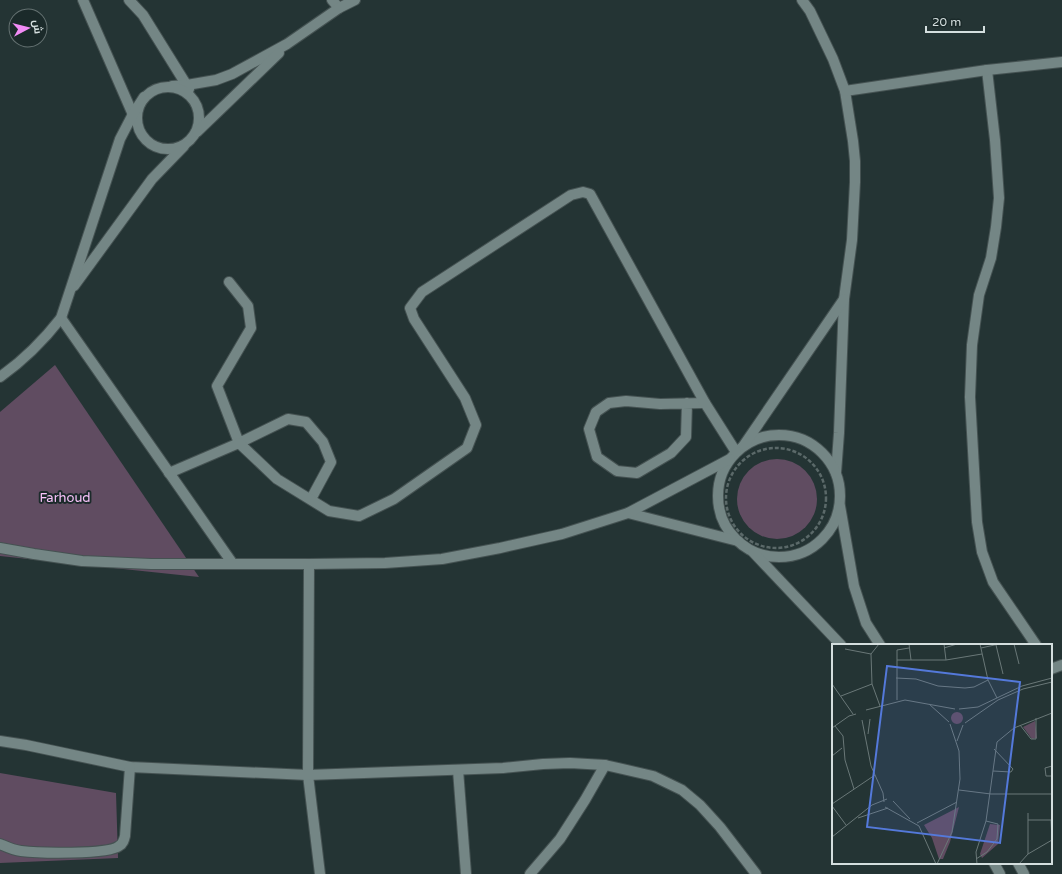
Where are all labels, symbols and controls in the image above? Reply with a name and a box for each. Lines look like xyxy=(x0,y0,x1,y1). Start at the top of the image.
north arrow xyxy=(8,8,48,48)
scale bar xyxy=(926,8,984,34)
text: 20 m xyxy=(932,15,961,29)
text: ش xyxy=(30,19,45,35)
park label: Farhoud xyxy=(39,490,91,506)
inset map xyxy=(832,644,1052,864)

